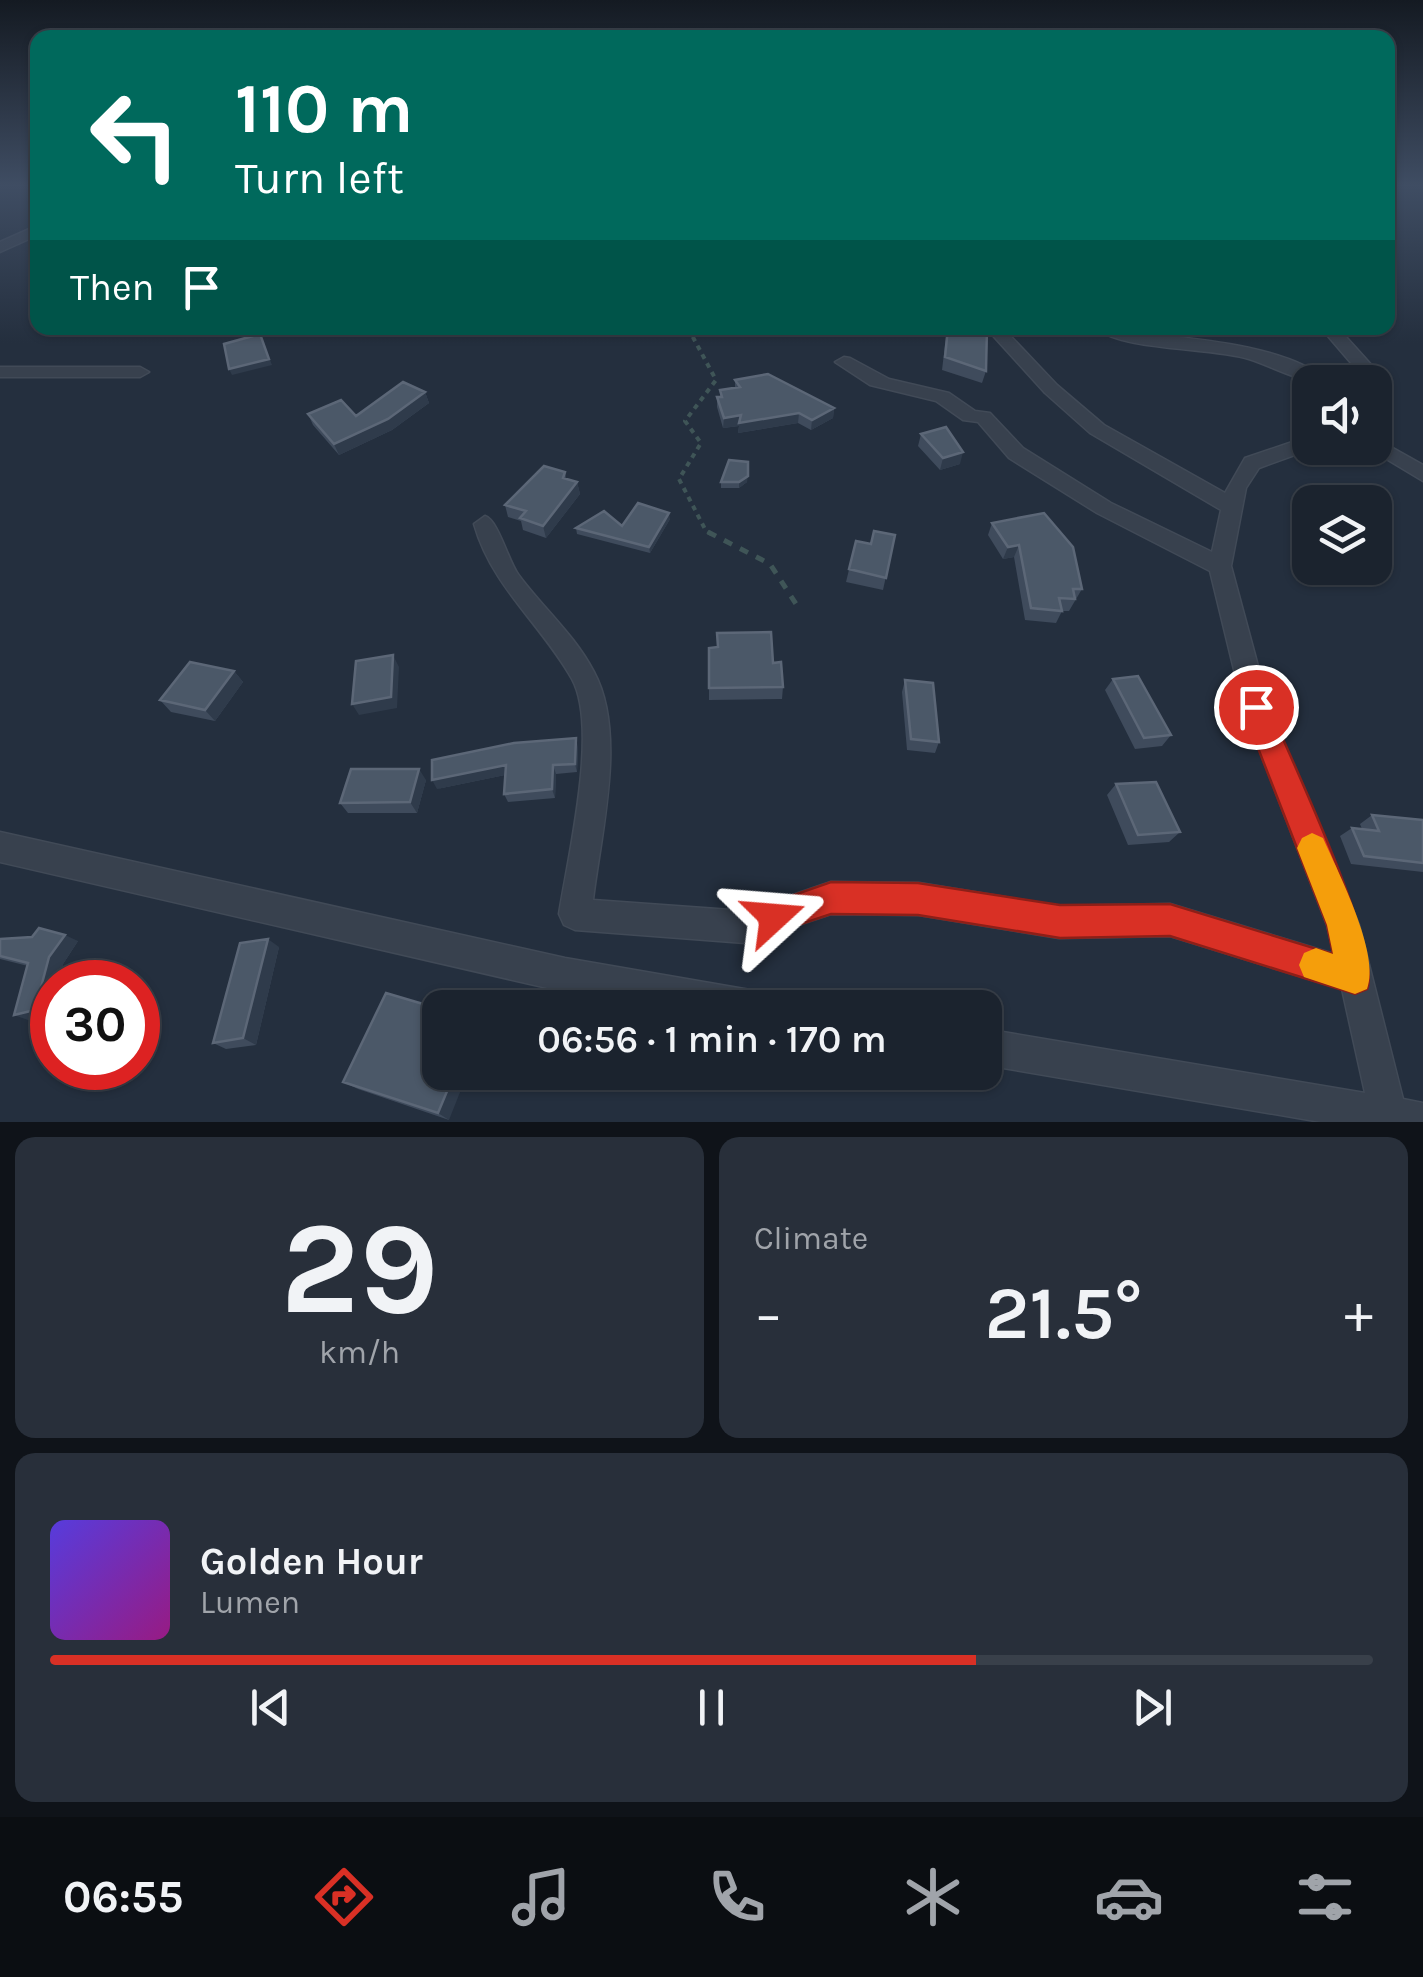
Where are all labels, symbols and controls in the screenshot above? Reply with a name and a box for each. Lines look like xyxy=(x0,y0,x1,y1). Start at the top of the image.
text: 110 m xyxy=(235,68,413,150)
icon: left xyxy=(70,70,200,200)
text: Turn left xyxy=(235,152,404,204)
icon: arrive xyxy=(174,260,229,315)
text: Then xyxy=(70,265,154,310)
map controls xyxy=(1292,365,1392,585)
button: sound xyxy=(1292,365,1392,465)
button: layers xyxy=(1292,485,1392,585)
pin xyxy=(1214,665,1299,750)
icon: arrive xyxy=(1229,680,1284,735)
position arrow xyxy=(722,865,826,969)
speed limit sign: 30 xyxy=(30,960,160,1090)
text: 06:56 · 1 min · 170 m xyxy=(537,1017,887,1062)
text: 29 xyxy=(281,1193,438,1345)
text: Climate xyxy=(754,1220,868,1257)
text: 21.5° xyxy=(985,1269,1142,1357)
text: − xyxy=(754,1282,783,1346)
text: + xyxy=(1344,1282,1373,1346)
text: km/h xyxy=(319,1334,400,1371)
text: Golden Hour xyxy=(200,1539,423,1584)
text: Lumen xyxy=(200,1584,300,1621)
icon: previous xyxy=(243,1680,298,1735)
icon: pause xyxy=(684,1680,739,1735)
icon: next xyxy=(1125,1680,1180,1735)
icon: directions xyxy=(309,1862,379,1932)
icon: music xyxy=(506,1862,576,1932)
icon: phone xyxy=(702,1862,772,1932)
icon: climate xyxy=(898,1862,968,1932)
icon: car xyxy=(1094,1862,1164,1932)
icon: filters xyxy=(1290,1862,1360,1932)
text: 06:55 xyxy=(63,1871,183,1923)

